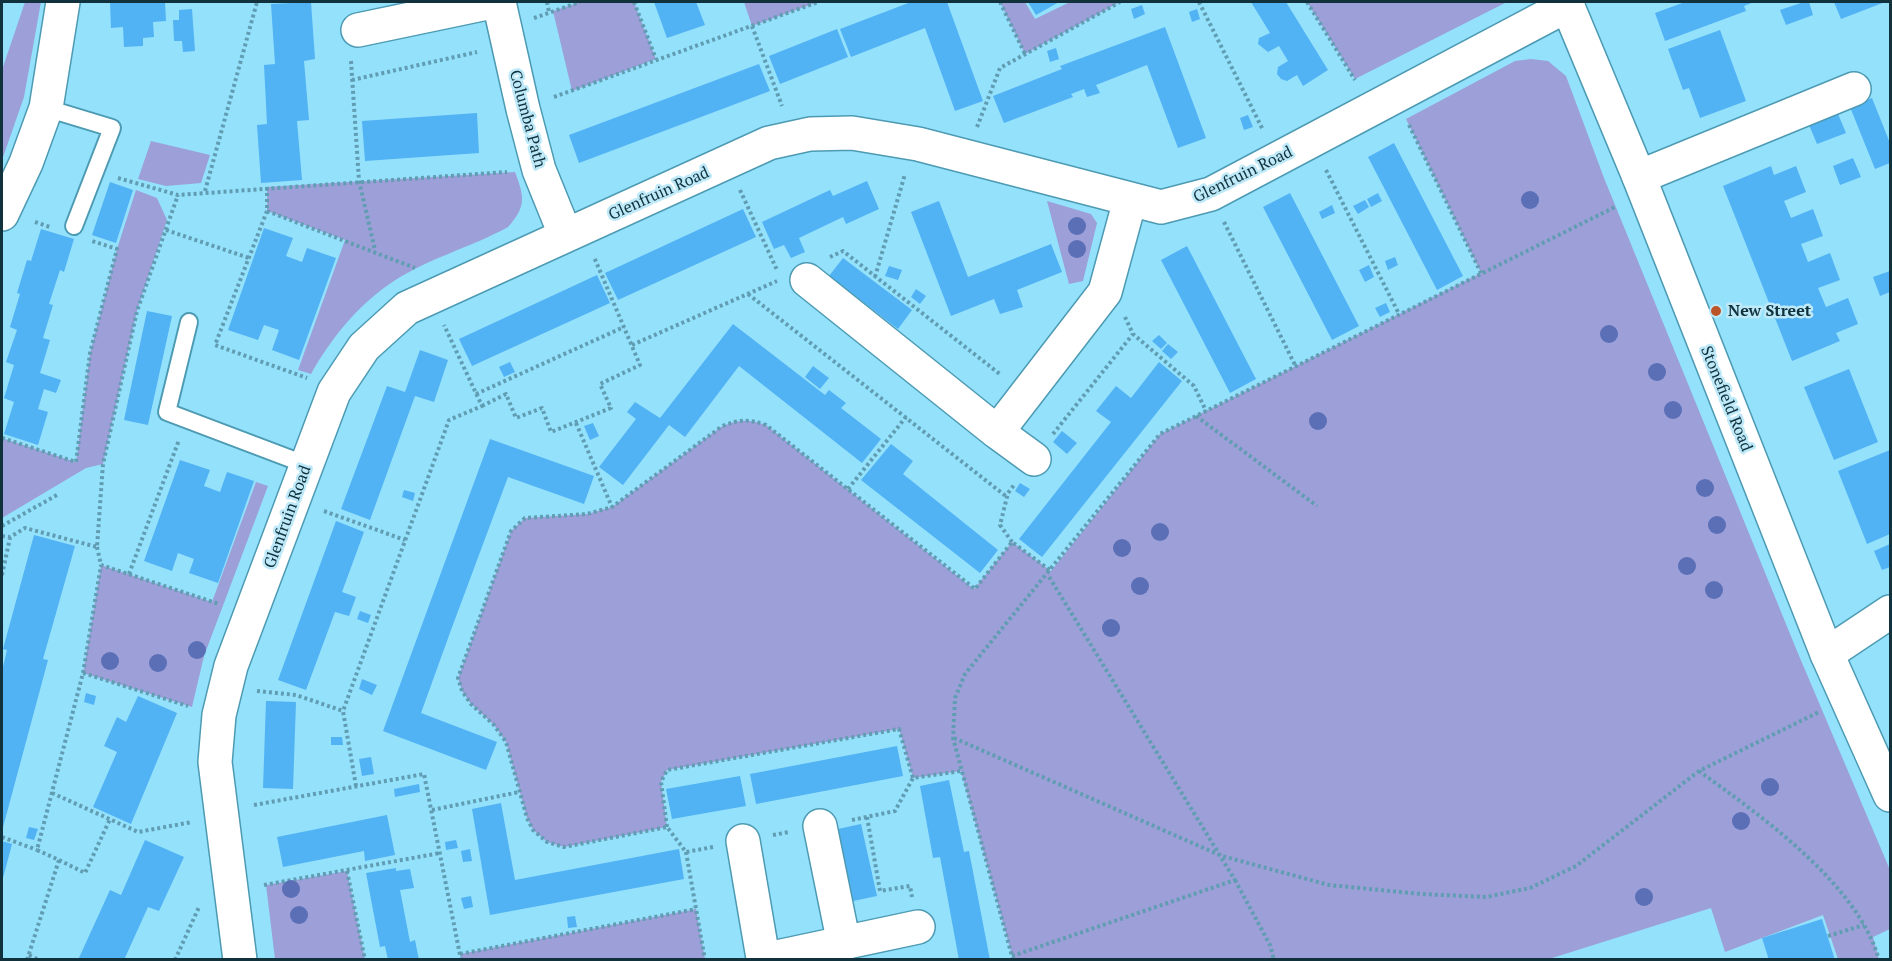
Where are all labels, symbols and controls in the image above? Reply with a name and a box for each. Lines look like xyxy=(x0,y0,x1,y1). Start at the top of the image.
street label: Columba Path xyxy=(505,68,549,170)
street label: Glenfruin Road xyxy=(1190,143,1296,207)
street label: Glenfruin Road xyxy=(606,163,712,225)
place label: New Street xyxy=(1728,301,1811,321)
marker: New Street xyxy=(1709,304,1723,318)
street label: Stonefield Road xyxy=(1696,344,1756,454)
street label: Glenfruin Road xyxy=(260,463,316,571)

